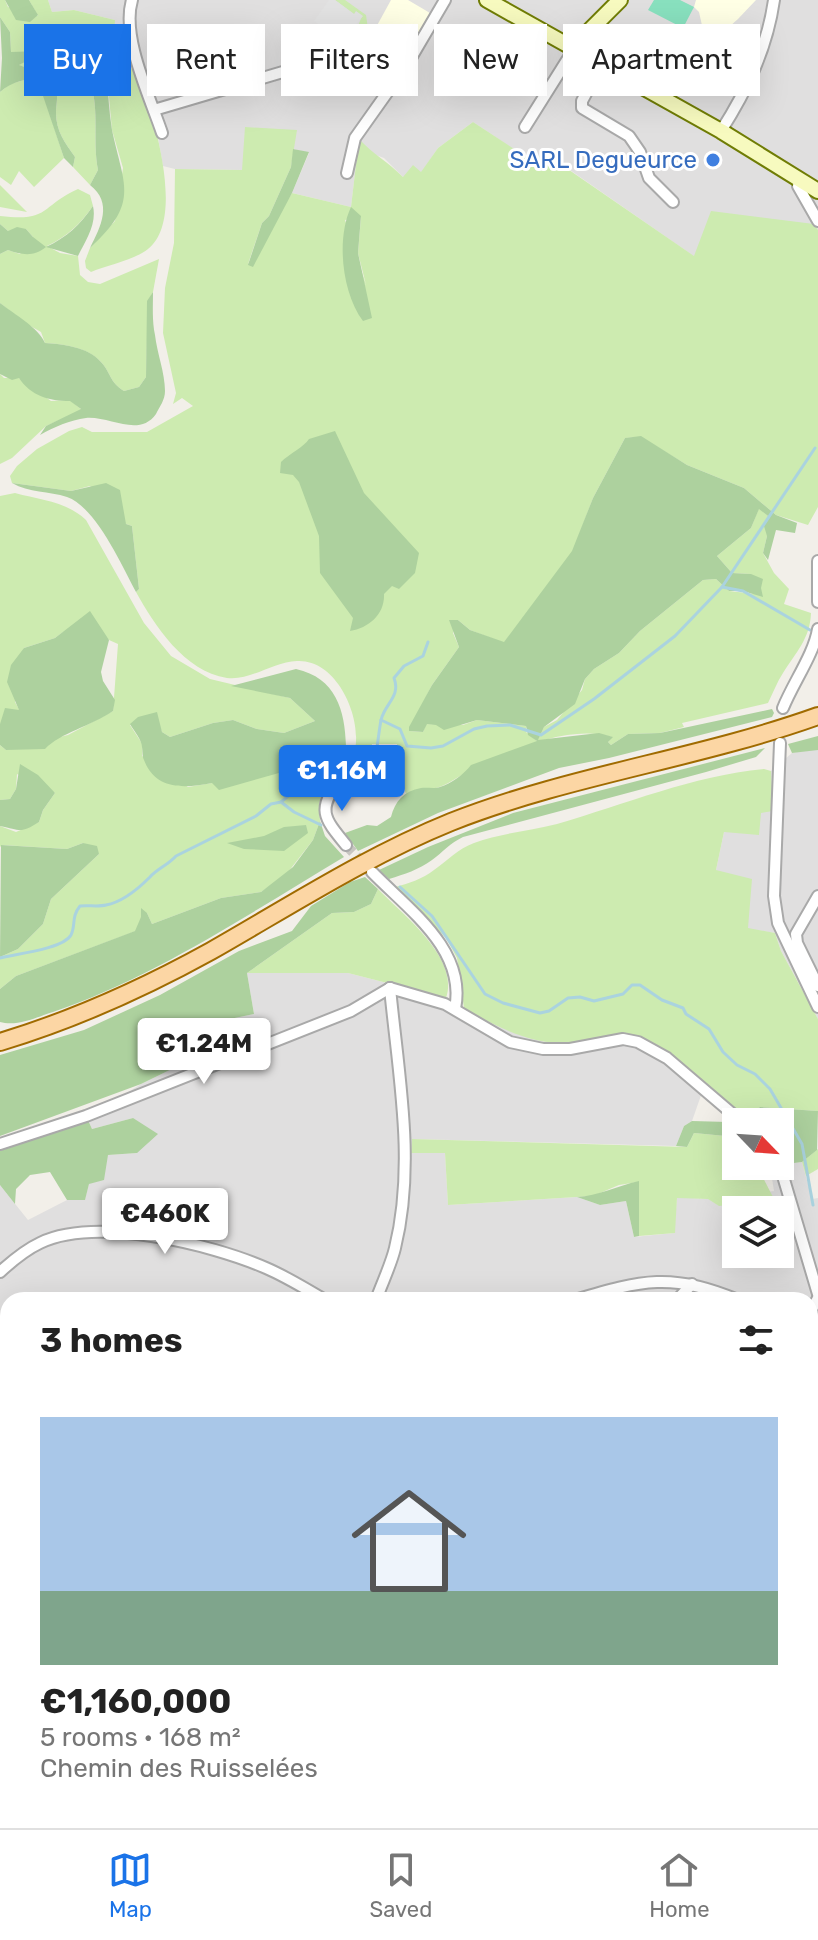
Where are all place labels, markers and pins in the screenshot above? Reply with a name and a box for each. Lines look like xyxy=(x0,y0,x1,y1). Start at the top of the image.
place label: SARL Degueurce xyxy=(510,146,697,174)
marker: SARL Degueurce xyxy=(704,151,722,169)
pin: €1.16M xyxy=(277,745,407,813)
pin: €1.24M xyxy=(139,1018,269,1086)
pin: €460K xyxy=(109,1188,221,1256)

